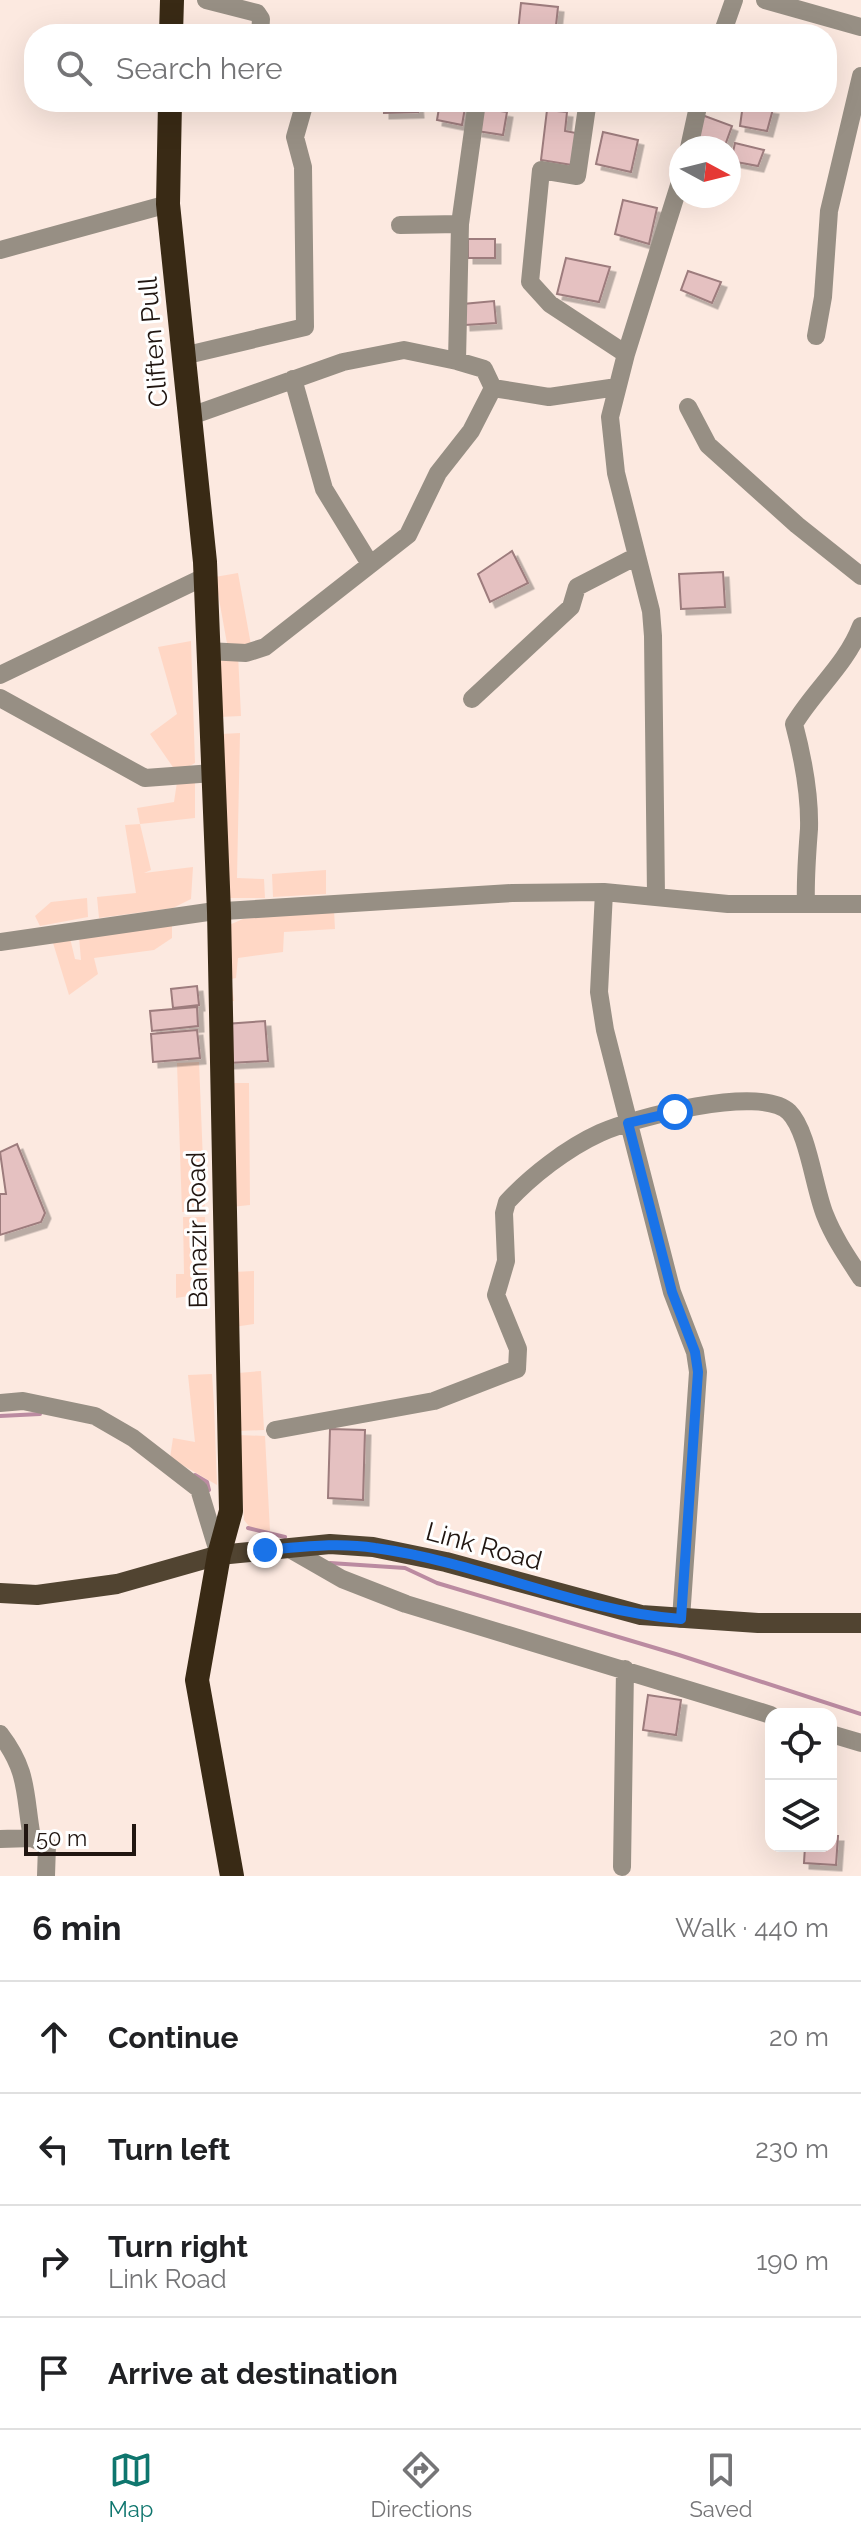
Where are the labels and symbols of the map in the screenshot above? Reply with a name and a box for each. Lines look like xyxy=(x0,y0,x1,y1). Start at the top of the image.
north arrow xyxy=(669,136,741,208)
street label: Cliften Pull xyxy=(132,275,174,408)
route start xyxy=(657,1094,693,1130)
street label: Banazir Road xyxy=(181,1151,213,1309)
street label: Link Road xyxy=(423,1516,545,1576)
route end xyxy=(247,1532,283,1568)
scale bar xyxy=(24,1820,136,1856)

